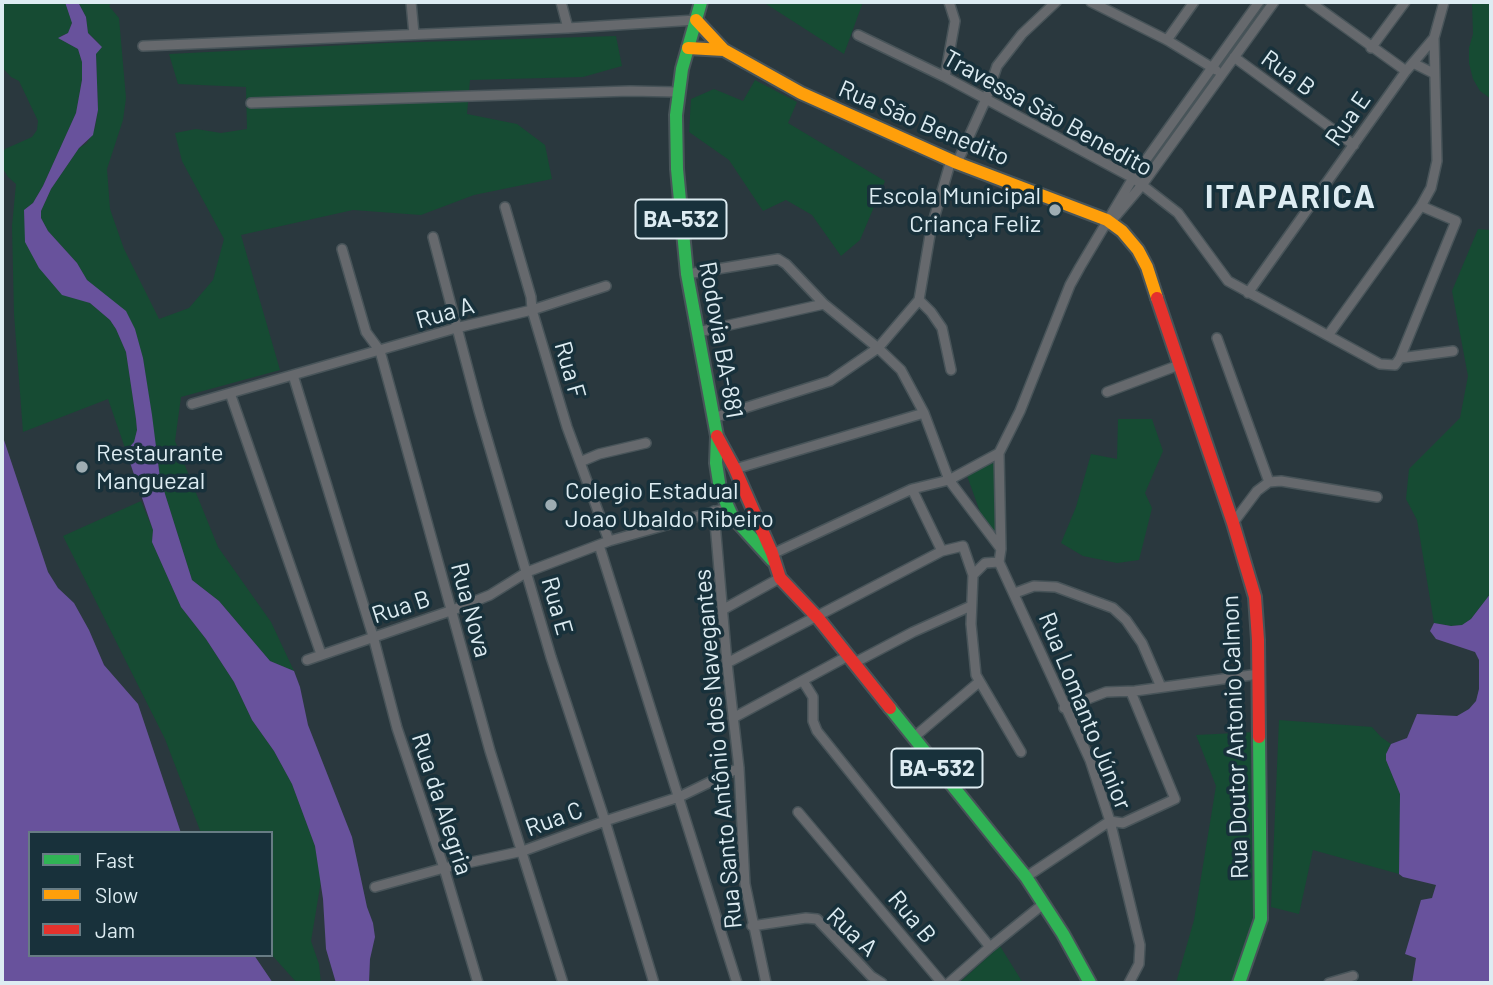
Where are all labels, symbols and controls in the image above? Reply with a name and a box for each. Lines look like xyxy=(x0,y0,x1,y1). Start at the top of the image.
street label: Travessa São Benedito xyxy=(938,44,1158,182)
street label: Rua B xyxy=(1255,44,1321,102)
street label: Rua São Benedito xyxy=(834,74,1014,172)
street label: Rua E xyxy=(1319,87,1377,151)
district label: ITAPARICA xyxy=(1206,178,1376,216)
place label: Escola Municipal Criança Feliz xyxy=(868,182,1041,238)
road number: BA-532 xyxy=(636,200,726,238)
marker: Escola Municipal Criança Feliz xyxy=(1047,202,1063,218)
street label: Rodovia BA-881 xyxy=(693,259,749,421)
street label: Rua A xyxy=(413,291,477,335)
street label: Rua F xyxy=(548,338,592,402)
place label: Restaurante Manguezal xyxy=(96,439,224,495)
marker: Restaurante Manguezal xyxy=(74,459,90,475)
place label: Colegio Estadual Joao Ubaldo Ribeiro xyxy=(565,477,774,533)
marker: Colegio Estadual Joao Ubaldo Ribeiro xyxy=(543,497,559,513)
street label: Rua Nova xyxy=(445,560,497,660)
street label: Rua Santo Antônio dos Navegantes xyxy=(688,568,748,930)
street label: Rua E xyxy=(535,574,579,638)
street label: Rua B xyxy=(368,584,434,630)
street label: Rua Doutor Antonio Calmon xyxy=(1216,595,1254,879)
street label: Rua Lomanto Júnior xyxy=(1032,608,1138,814)
street label: Rua da Alegria xyxy=(405,729,479,879)
road number: BA-532 xyxy=(892,748,982,788)
street label: Rua C xyxy=(521,795,587,843)
legend xyxy=(28,831,273,957)
text: Fast xyxy=(95,847,135,872)
text: Slow xyxy=(95,882,138,907)
street label: Rua B xyxy=(882,885,942,949)
street label: Rua A xyxy=(821,901,883,963)
text: Jam xyxy=(95,917,135,942)

